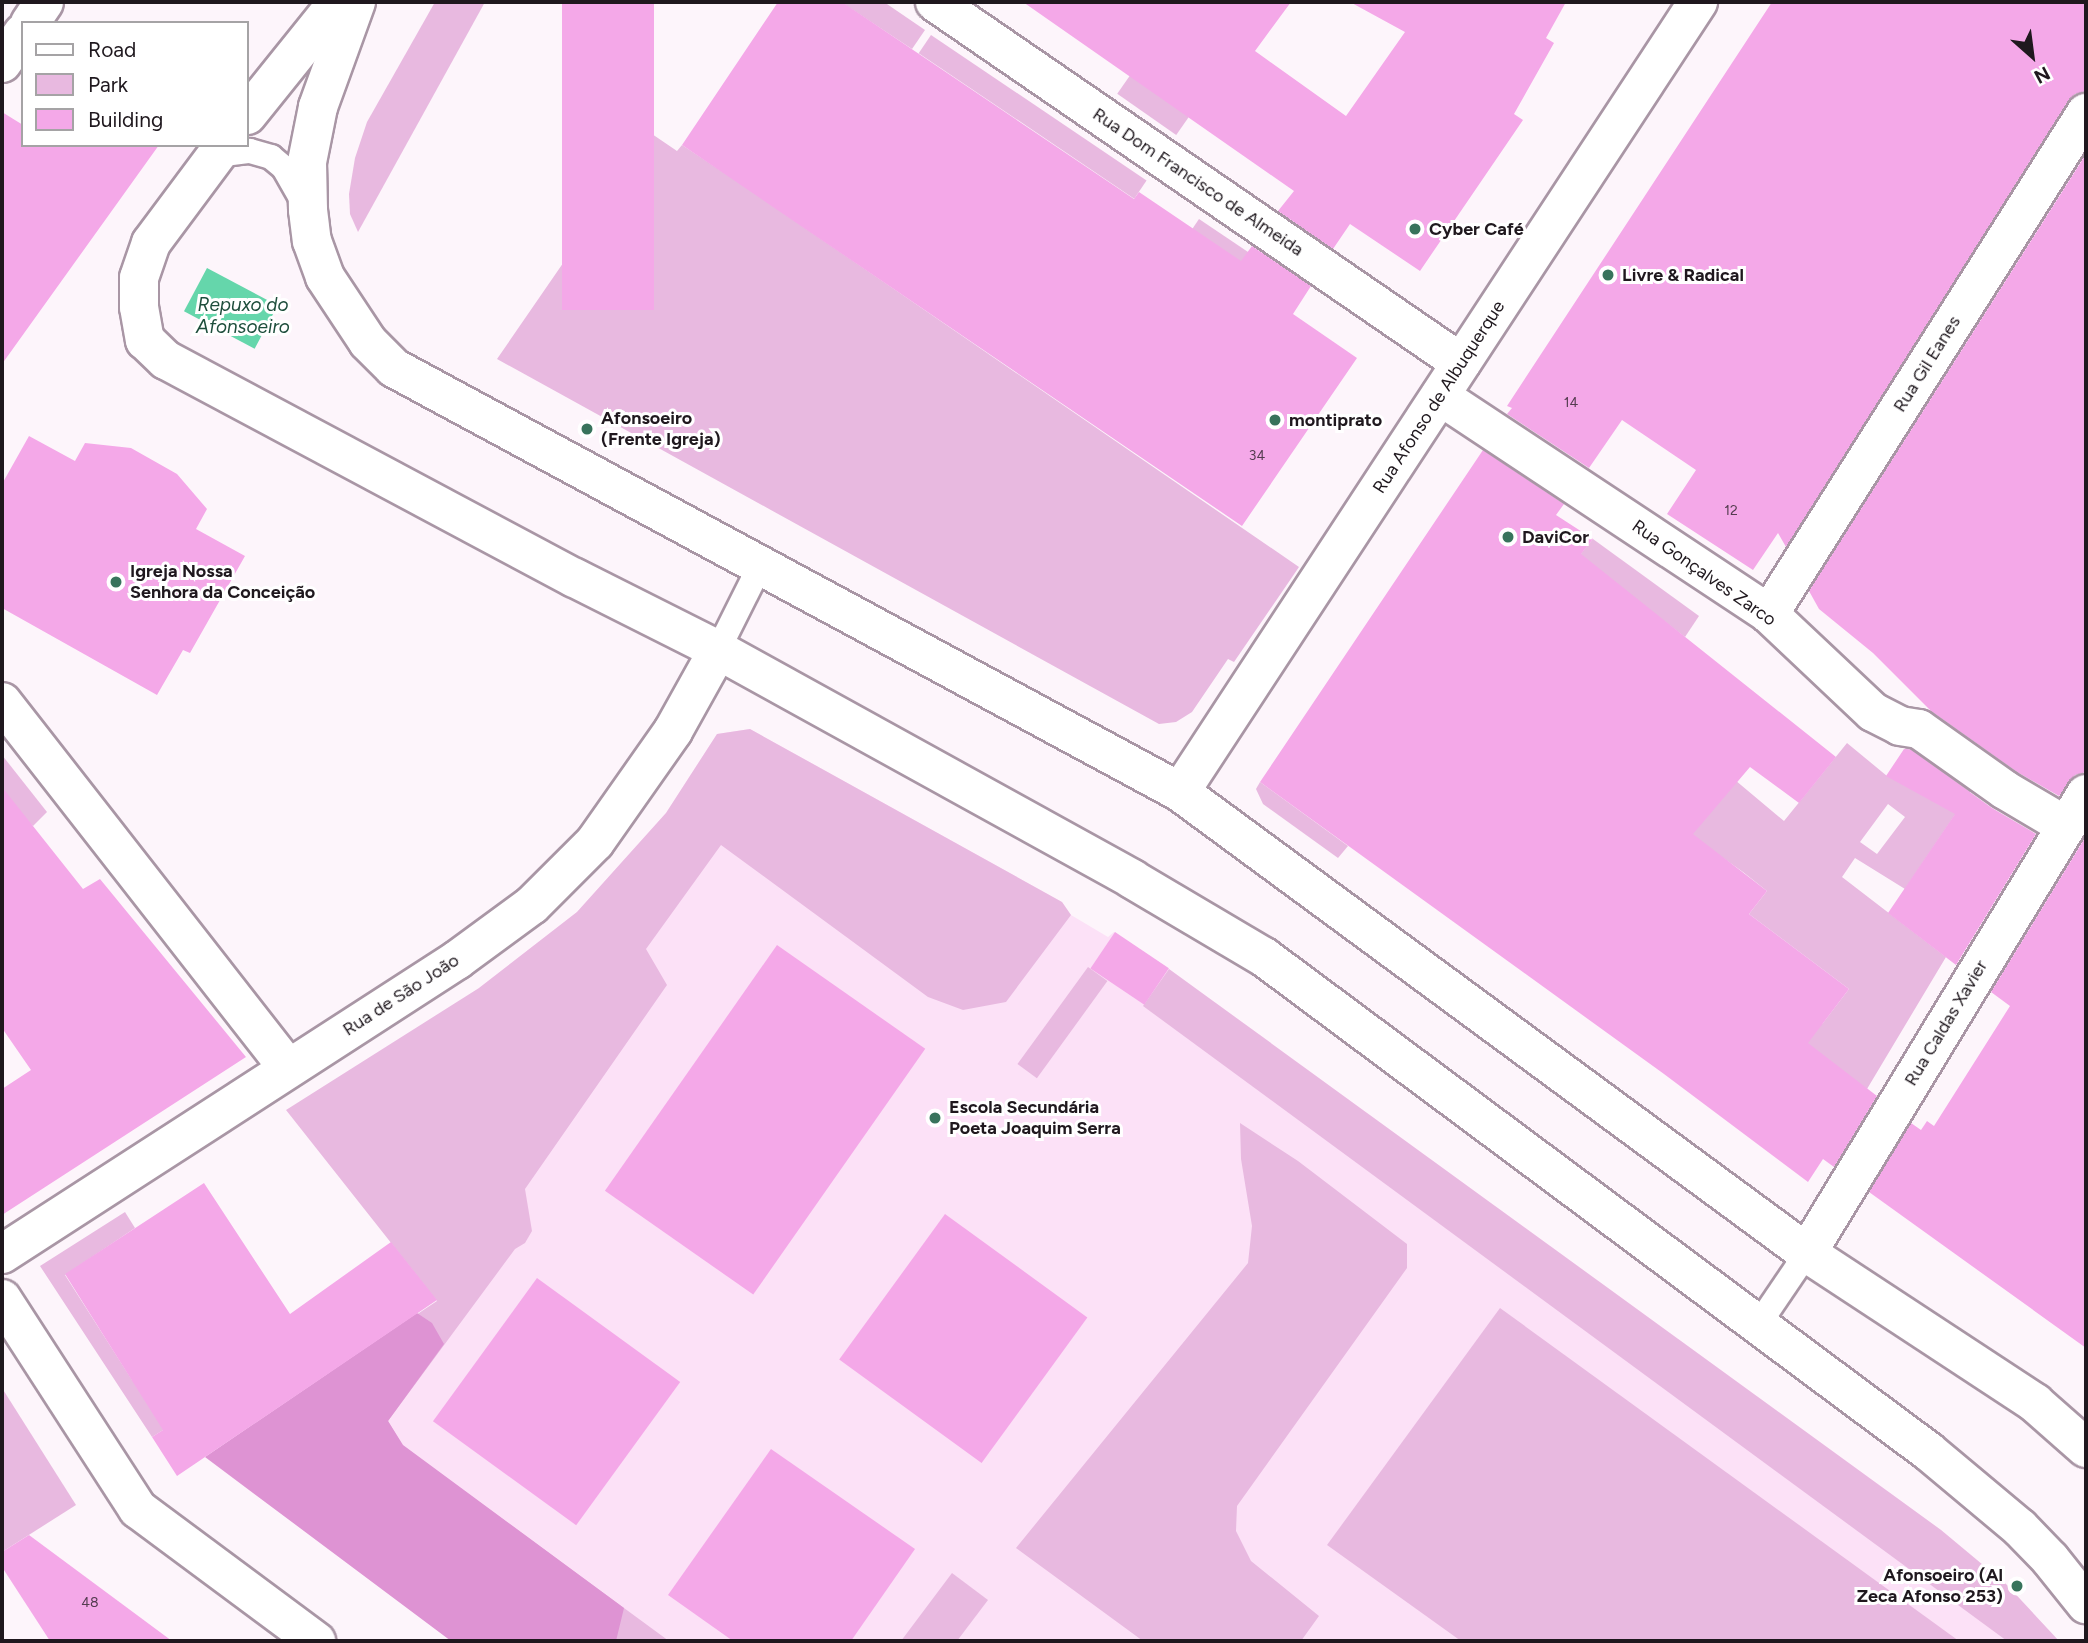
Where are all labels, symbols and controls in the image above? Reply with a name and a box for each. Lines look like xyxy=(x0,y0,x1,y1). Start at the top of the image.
legend xyxy=(21,21,248,147)
north arrow xyxy=(1997,21,2067,91)
text: Road xyxy=(88,37,136,62)
text: N xyxy=(2030,61,2054,89)
text: Park xyxy=(88,72,128,97)
street label: Rua Dom Francisco de Almeida xyxy=(1089,103,1307,261)
text: Building xyxy=(88,107,163,132)
place label: Cyber Café xyxy=(1429,218,1524,240)
marker: Cyber Café xyxy=(1407,221,1423,237)
place label: Livre & Radical xyxy=(1622,264,1744,286)
marker: Livre & Radical xyxy=(1600,267,1616,283)
water label: Repuxo do Afonsoeiro xyxy=(196,294,290,338)
street label: Rua Afonso de Albuquerque xyxy=(1368,296,1510,498)
street label: Rua Gil Eanes xyxy=(1889,312,1965,416)
house number: 14 xyxy=(1564,395,1578,411)
place label: Afonsoeiro (Frente Igreja) xyxy=(601,408,721,450)
place label: montiprato xyxy=(1289,409,1382,431)
marker: montiprato xyxy=(1267,412,1283,428)
marker: Afonsoeiro (Frente Igreja) xyxy=(579,421,595,437)
house number: 34 xyxy=(1249,448,1265,464)
house number: 12 xyxy=(1724,503,1738,519)
street label: Rua Gonçalves Zarco xyxy=(1628,515,1780,631)
place label: DaviCor xyxy=(1522,526,1589,548)
marker: DaviCor xyxy=(1500,529,1516,545)
place label: Igreja Nossa Senhora da Conceição xyxy=(130,561,315,604)
marker: Igreja Nossa Senhora da Conceição xyxy=(108,574,124,590)
street label: Rua de São João xyxy=(339,949,463,1041)
street label: Rua Caldas Xavier xyxy=(1900,956,1992,1090)
place label: Escola Secundária Poeta Joaquim Serra xyxy=(949,1097,1121,1140)
marker: Escola Secundária Poeta Joaquim Serra xyxy=(927,1110,943,1126)
place label: Afonsoeiro (Al Zeca Afonso 253) xyxy=(1857,1565,2003,1608)
marker: Afonsoeiro (Al Zeca Afonso 253) xyxy=(2009,1578,2025,1594)
house number: 48 xyxy=(81,1595,99,1611)

